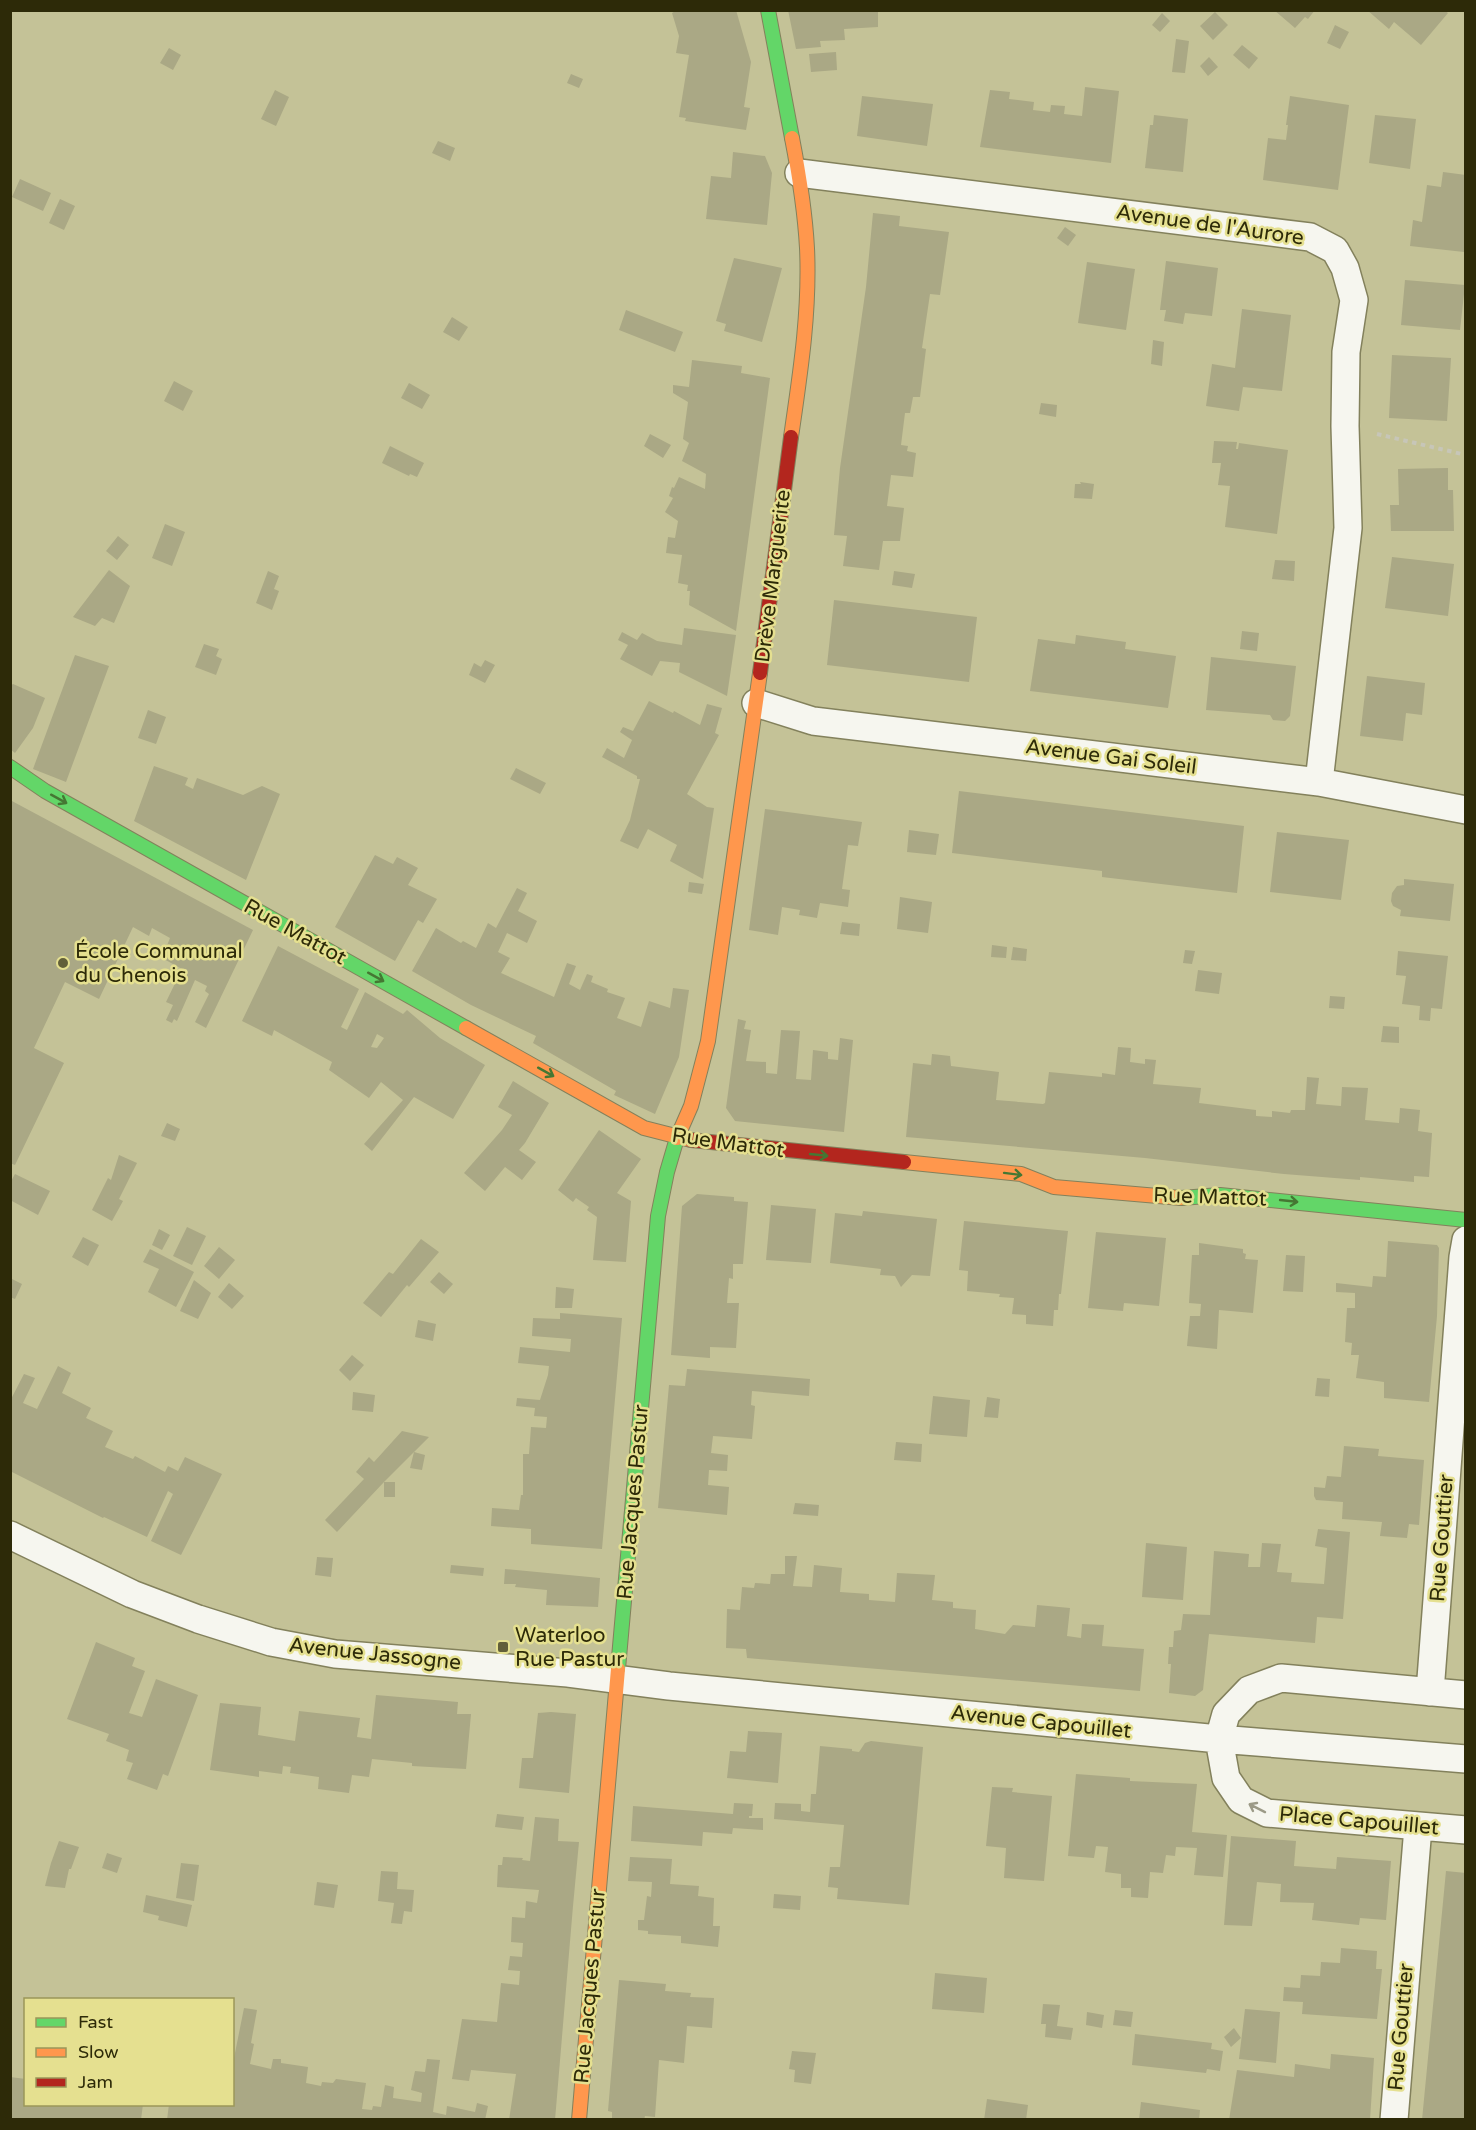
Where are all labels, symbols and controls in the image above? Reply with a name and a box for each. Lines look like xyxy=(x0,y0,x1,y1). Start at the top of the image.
street label: Avenue de l'Aurore xyxy=(1114,199,1306,251)
street label: Drève Marguerite xyxy=(750,488,796,664)
street label: Avenue Gai Soleil xyxy=(1024,734,1198,780)
one-way arrow xyxy=(50,794,68,805)
street label: Rue Mattot xyxy=(239,894,351,970)
place label: École Communal du Chenois xyxy=(75,939,243,988)
marker: École Communal du Chenois xyxy=(56,956,70,970)
one-way arrow xyxy=(367,971,384,983)
one-way arrow xyxy=(537,1067,554,1079)
street label: Rue Mattot xyxy=(670,1123,786,1163)
one-way arrow xyxy=(808,1149,828,1160)
one-way arrow xyxy=(1002,1168,1022,1179)
street label: Rue Mattot xyxy=(1153,1183,1267,1211)
one-way arrow xyxy=(1278,1196,1298,1207)
street label: Rue Jacques Pastur xyxy=(612,1404,654,1600)
street label: Rue Gouttier xyxy=(1425,1473,1459,1603)
place label: Waterloo Rue Pastur xyxy=(515,1623,624,1672)
street label: Avenue Jassogne xyxy=(288,1633,462,1675)
marker: Waterloo Rue Pastur xyxy=(496,1640,510,1654)
street label: Avenue Capouillet xyxy=(949,1700,1133,1744)
one-way arrow xyxy=(1248,1802,1266,1813)
street label: Place Capouillet xyxy=(1278,1802,1440,1840)
street label: Rue Jacques Pastur xyxy=(569,1888,611,2084)
street label: Rue Gouttier xyxy=(1383,1962,1419,2092)
legend xyxy=(24,1998,234,2106)
text: Fast xyxy=(78,2011,113,2033)
text: Slow xyxy=(78,2041,119,2063)
text: Jam xyxy=(78,2071,113,2093)

